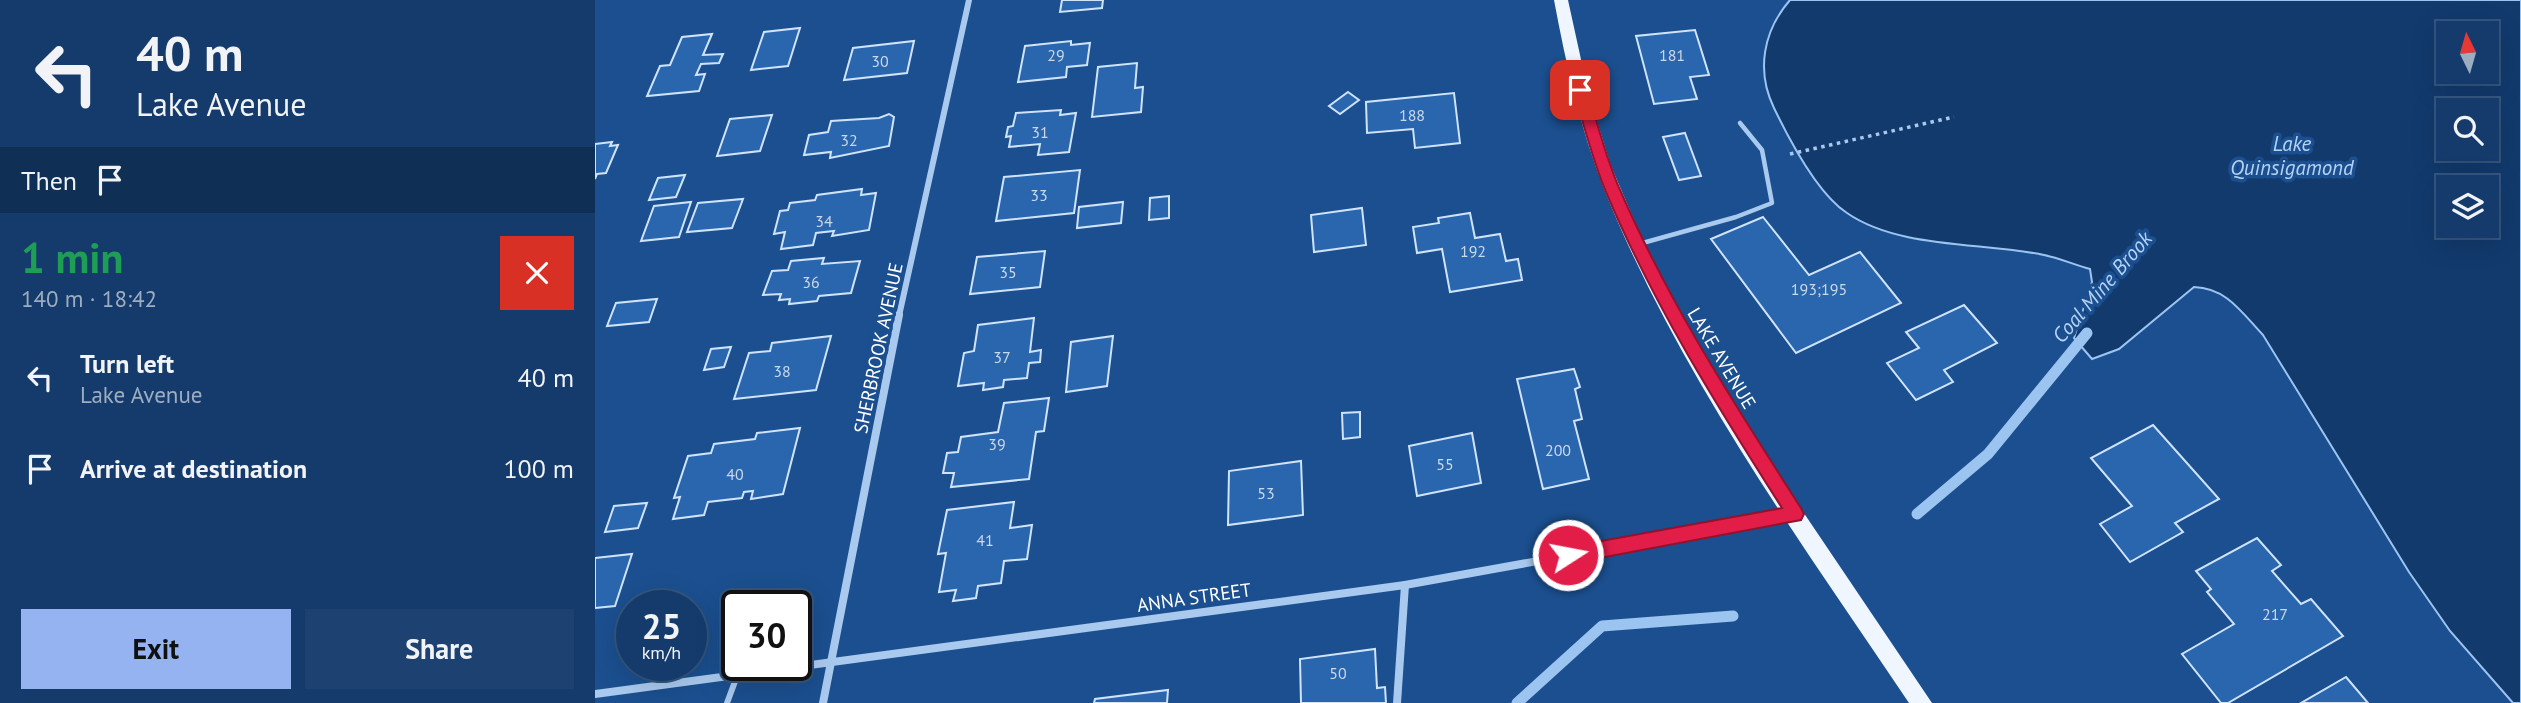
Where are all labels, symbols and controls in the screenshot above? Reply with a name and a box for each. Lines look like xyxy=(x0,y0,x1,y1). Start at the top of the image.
text: 40 m xyxy=(136,21,243,85)
north arrow xyxy=(2436,21,2499,84)
map controls xyxy=(2436,21,2499,238)
icon: left xyxy=(21,28,112,119)
house number: 29 xyxy=(1047,45,1065,65)
house number: 181 xyxy=(1659,45,1685,65)
house number: 30 xyxy=(871,51,889,71)
pin xyxy=(1550,60,1610,120)
icon: arrive xyxy=(1561,71,1599,109)
text: Lake Avenue xyxy=(136,83,306,125)
button: search xyxy=(2436,98,2499,161)
house number: 188 xyxy=(1399,105,1425,125)
house number: 31 xyxy=(1031,122,1049,142)
house number: 32 xyxy=(840,130,858,150)
water label: Lake Quinsigamond xyxy=(2230,130,2355,181)
icon: arrive xyxy=(91,161,129,199)
text: Then xyxy=(21,164,77,197)
button: layers xyxy=(2436,175,2499,238)
house number: 33 xyxy=(1030,185,1048,205)
house number: 34 xyxy=(815,211,833,231)
water label: Coal Mine Brook xyxy=(2046,224,2159,348)
text: 1 min xyxy=(21,230,123,285)
button: close xyxy=(500,236,574,310)
house number: 192 xyxy=(1460,241,1486,261)
street label: SHERBROOK AVENUE xyxy=(848,260,908,436)
house number: 35 xyxy=(999,262,1017,282)
house number: 36 xyxy=(802,272,820,292)
house number: 193;195 xyxy=(1791,279,1847,299)
text: 140 m · 18:42 xyxy=(21,284,157,313)
street label: LAKE AVENUE xyxy=(1682,303,1762,413)
text: Turn left xyxy=(80,347,174,380)
house number: 37 xyxy=(993,347,1011,367)
icon: left xyxy=(21,359,59,397)
text: 40 m xyxy=(518,361,574,394)
house number: 38 xyxy=(773,361,791,381)
text: Lake Avenue xyxy=(80,380,203,409)
house number: 39 xyxy=(988,434,1006,454)
house number: 200 xyxy=(1545,440,1571,460)
icon: arrive xyxy=(21,450,59,488)
text: Arrive at destination xyxy=(80,452,307,485)
text: 100 m xyxy=(503,452,574,485)
house number: 55 xyxy=(1436,454,1454,474)
house number: 40 xyxy=(726,464,744,484)
house number: 53 xyxy=(1257,483,1275,503)
position arrow xyxy=(1531,518,1605,592)
house number: 41 xyxy=(976,530,994,550)
street label: ANNA STREET xyxy=(1135,577,1253,617)
speed limit sign: 30 xyxy=(721,590,812,681)
text: 25 xyxy=(642,603,681,649)
house number: 217 xyxy=(2262,604,2288,624)
button: Exit xyxy=(21,609,291,689)
button: Share xyxy=(305,609,574,689)
text: km/h xyxy=(642,641,681,664)
house number: 50 xyxy=(1329,663,1347,683)

